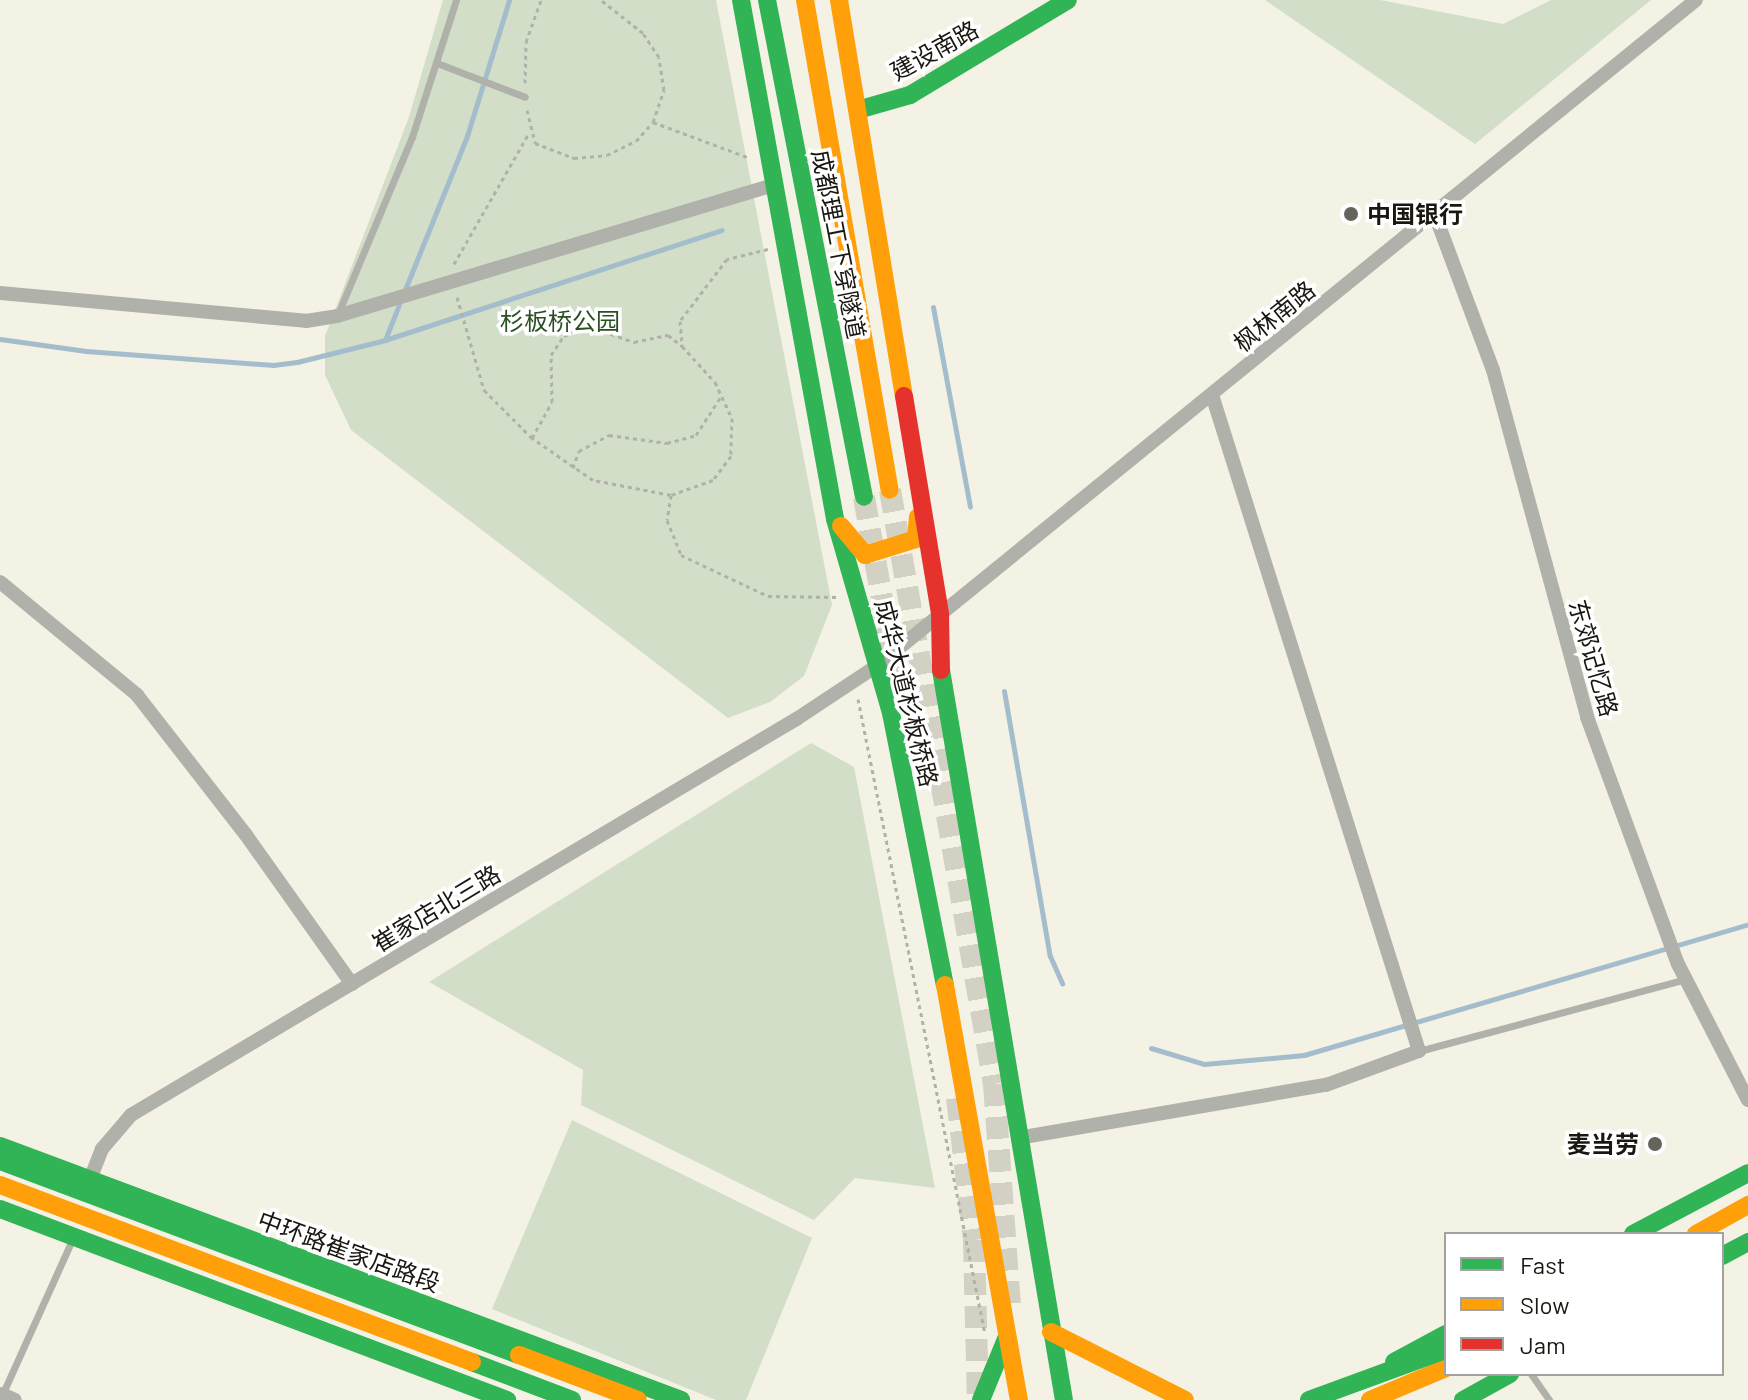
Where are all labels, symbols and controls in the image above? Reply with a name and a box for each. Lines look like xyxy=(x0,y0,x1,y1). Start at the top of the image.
street label: 建设南路 xyxy=(885,14,983,86)
street label: 成都理工下穿隧道 xyxy=(807,147,871,341)
place label: 中国银行 xyxy=(1367,200,1463,228)
marker: 中国银行 xyxy=(1342,205,1360,223)
street label: 枫林南路 xyxy=(1228,275,1320,357)
park label: 杉板桥公园 xyxy=(500,307,620,335)
street label: 成华大道杉板桥路 xyxy=(870,596,944,790)
street label: 东郊记忆路 xyxy=(1564,596,1624,720)
street label: 崔家店北三路 xyxy=(367,859,505,957)
place label: 麦当劳 xyxy=(1567,1130,1639,1158)
marker: 麦当劳 xyxy=(1646,1135,1664,1153)
street label: 中环路崔家店路段 xyxy=(254,1205,444,1297)
legend xyxy=(1444,1232,1724,1376)
text: Fast xyxy=(1520,1250,1565,1279)
text: Slow xyxy=(1520,1290,1569,1319)
text: Jam xyxy=(1520,1330,1566,1359)

